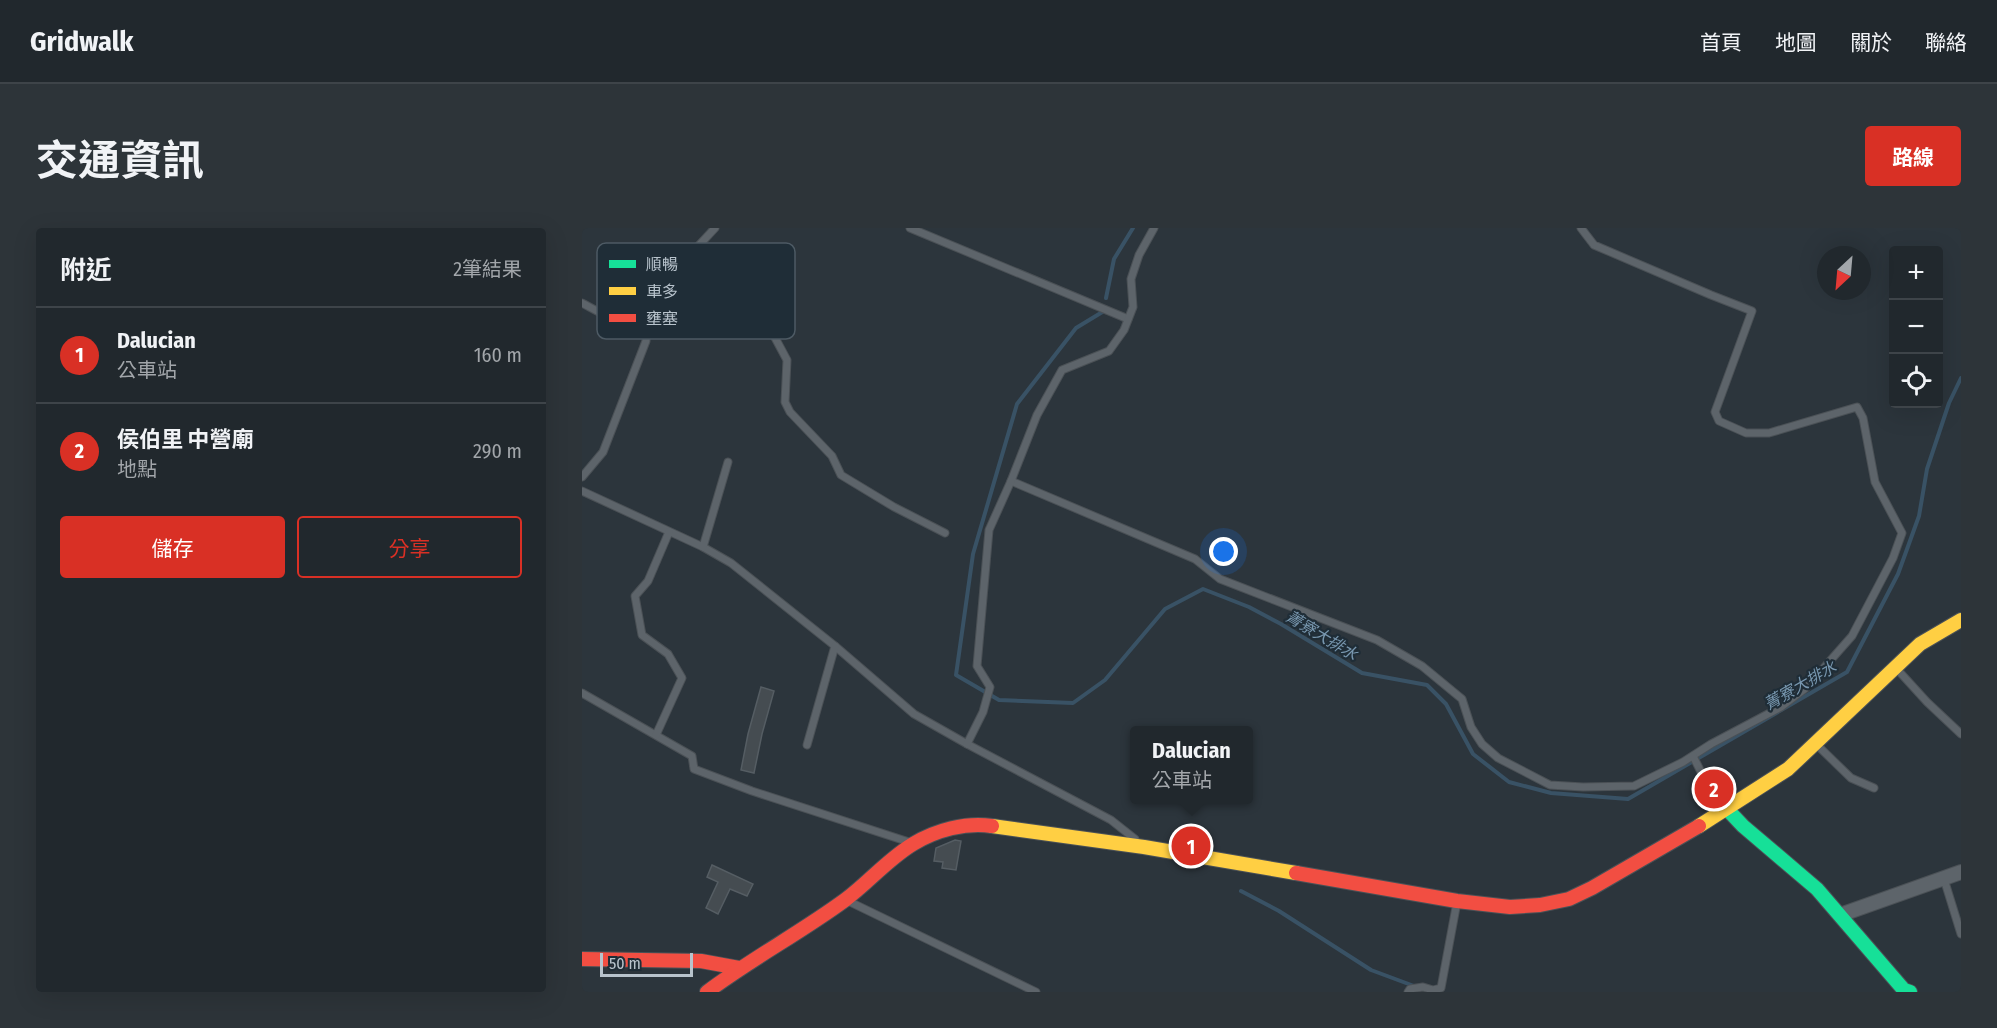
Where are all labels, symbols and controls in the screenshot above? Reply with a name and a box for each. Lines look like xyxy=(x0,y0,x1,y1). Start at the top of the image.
text: Gridwalk xyxy=(30,25,134,58)
text: 首頁 xyxy=(1700,30,1742,56)
text: 地圖 xyxy=(1775,30,1817,56)
text: 關於 xyxy=(1850,30,1892,56)
text: 聯絡 xyxy=(1925,30,1967,56)
button: 路線 xyxy=(1865,126,1961,186)
text: 交通資訊 xyxy=(36,136,204,186)
legend xyxy=(597,243,795,339)
north arrow xyxy=(1817,246,1871,300)
map controls xyxy=(1889,246,1943,408)
button: + xyxy=(1889,246,1943,300)
text: 附近 xyxy=(60,255,112,286)
text: 順暢 xyxy=(646,255,678,274)
text: 2筆結果 xyxy=(453,257,522,281)
text: 車多 xyxy=(646,282,678,301)
button: − xyxy=(1889,300,1943,354)
text: 壅塞 xyxy=(646,309,678,328)
text: Dalucian xyxy=(117,327,196,354)
text: 1 xyxy=(75,343,84,367)
text: 160 m xyxy=(474,343,522,367)
button: locate xyxy=(1889,354,1943,408)
text: 公車站 xyxy=(117,358,177,382)
text: 侯伯里 中營廟 xyxy=(117,426,254,453)
text: 2 xyxy=(75,439,84,463)
text: 290 m xyxy=(473,439,522,463)
text: 地點 xyxy=(117,457,157,481)
button: 儲存 xyxy=(60,516,285,578)
button: 分享 xyxy=(297,516,522,578)
your location xyxy=(1209,537,1238,566)
water label: 菁寮大排水 xyxy=(1283,607,1362,665)
water label: 菁寮大排水 xyxy=(1761,657,1841,714)
popup xyxy=(1130,726,1253,804)
text: Dalucian xyxy=(1152,737,1231,764)
pin: 2 xyxy=(1694,766,1734,812)
text: 公車站 xyxy=(1152,768,1212,792)
pin: 1 xyxy=(1172,824,1210,868)
scale bar xyxy=(600,950,693,978)
text: 50 m xyxy=(609,954,641,973)

